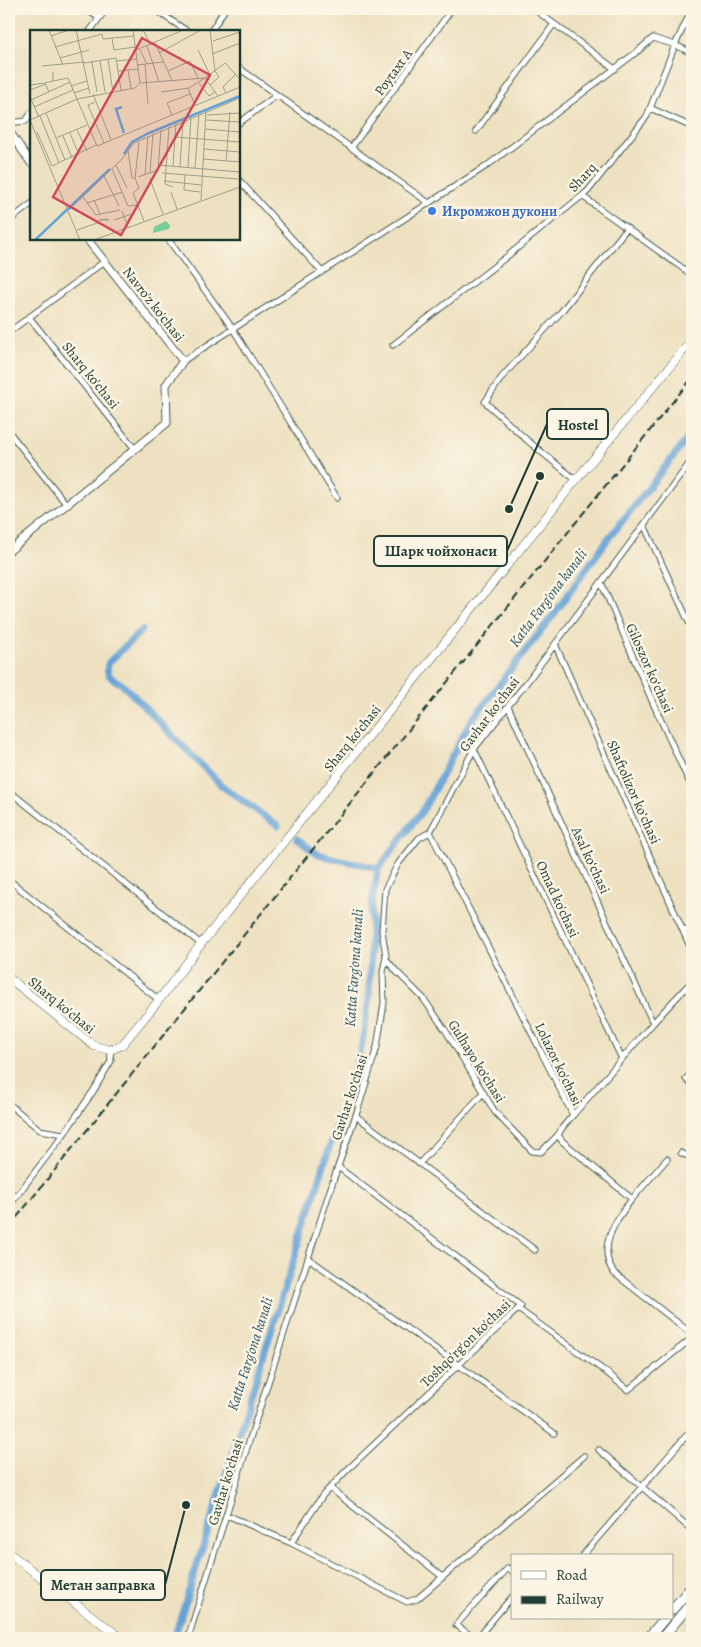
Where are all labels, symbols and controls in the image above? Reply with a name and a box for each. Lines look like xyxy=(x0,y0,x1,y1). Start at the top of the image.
inset map xyxy=(30,30,240,240)
street label: Poytaxt A xyxy=(370,44,417,100)
street label: Sharq xyxy=(564,159,601,196)
place label: Икромжон дукони xyxy=(442,202,557,221)
marker: Икромжон дукони xyxy=(426,205,438,217)
street label: Navro'z ko'chasi xyxy=(118,263,189,346)
street label: Sharq ko'chasi xyxy=(58,338,124,413)
callout: Hostel xyxy=(547,409,608,439)
text: Hostel xyxy=(558,415,598,435)
callout: Шарк чойхонаси xyxy=(374,536,507,566)
text: Шарк чойхонаси xyxy=(385,541,497,561)
water label: Katta Farg'ona kanali xyxy=(504,545,592,651)
street label: Giloszor koʻchasi xyxy=(621,620,678,716)
street label: Gavhar koʻchasi xyxy=(455,673,524,756)
street label: Sharq ko'chasi xyxy=(319,701,385,776)
street label: Shaftolizor koʻchasi xyxy=(602,737,665,847)
street label: Asal koʻchasi xyxy=(566,823,614,897)
street label: Omad ko'chasi xyxy=(531,858,584,941)
water label: Katta Farg'ona kanali xyxy=(340,908,368,1028)
street label: Sharq ko'chasi xyxy=(24,972,99,1038)
street label: Gulhayo ko'chasi xyxy=(444,1016,510,1106)
street label: Lolazor ko'chasi xyxy=(530,1019,587,1109)
street label: Gavhar koʻchasi xyxy=(327,1052,372,1143)
water label: Katta Farg'ona kanali xyxy=(222,1295,278,1413)
street label: Toshqo'rg'on ko'chasi xyxy=(416,1295,515,1392)
street label: Gavhar koʻchasi xyxy=(203,1437,248,1528)
legend xyxy=(511,1554,674,1620)
text: Road xyxy=(556,1565,588,1585)
callout: Метан заправка xyxy=(41,1570,165,1600)
text: Метан заправка xyxy=(51,1575,156,1595)
text: Railway xyxy=(556,1589,604,1609)

